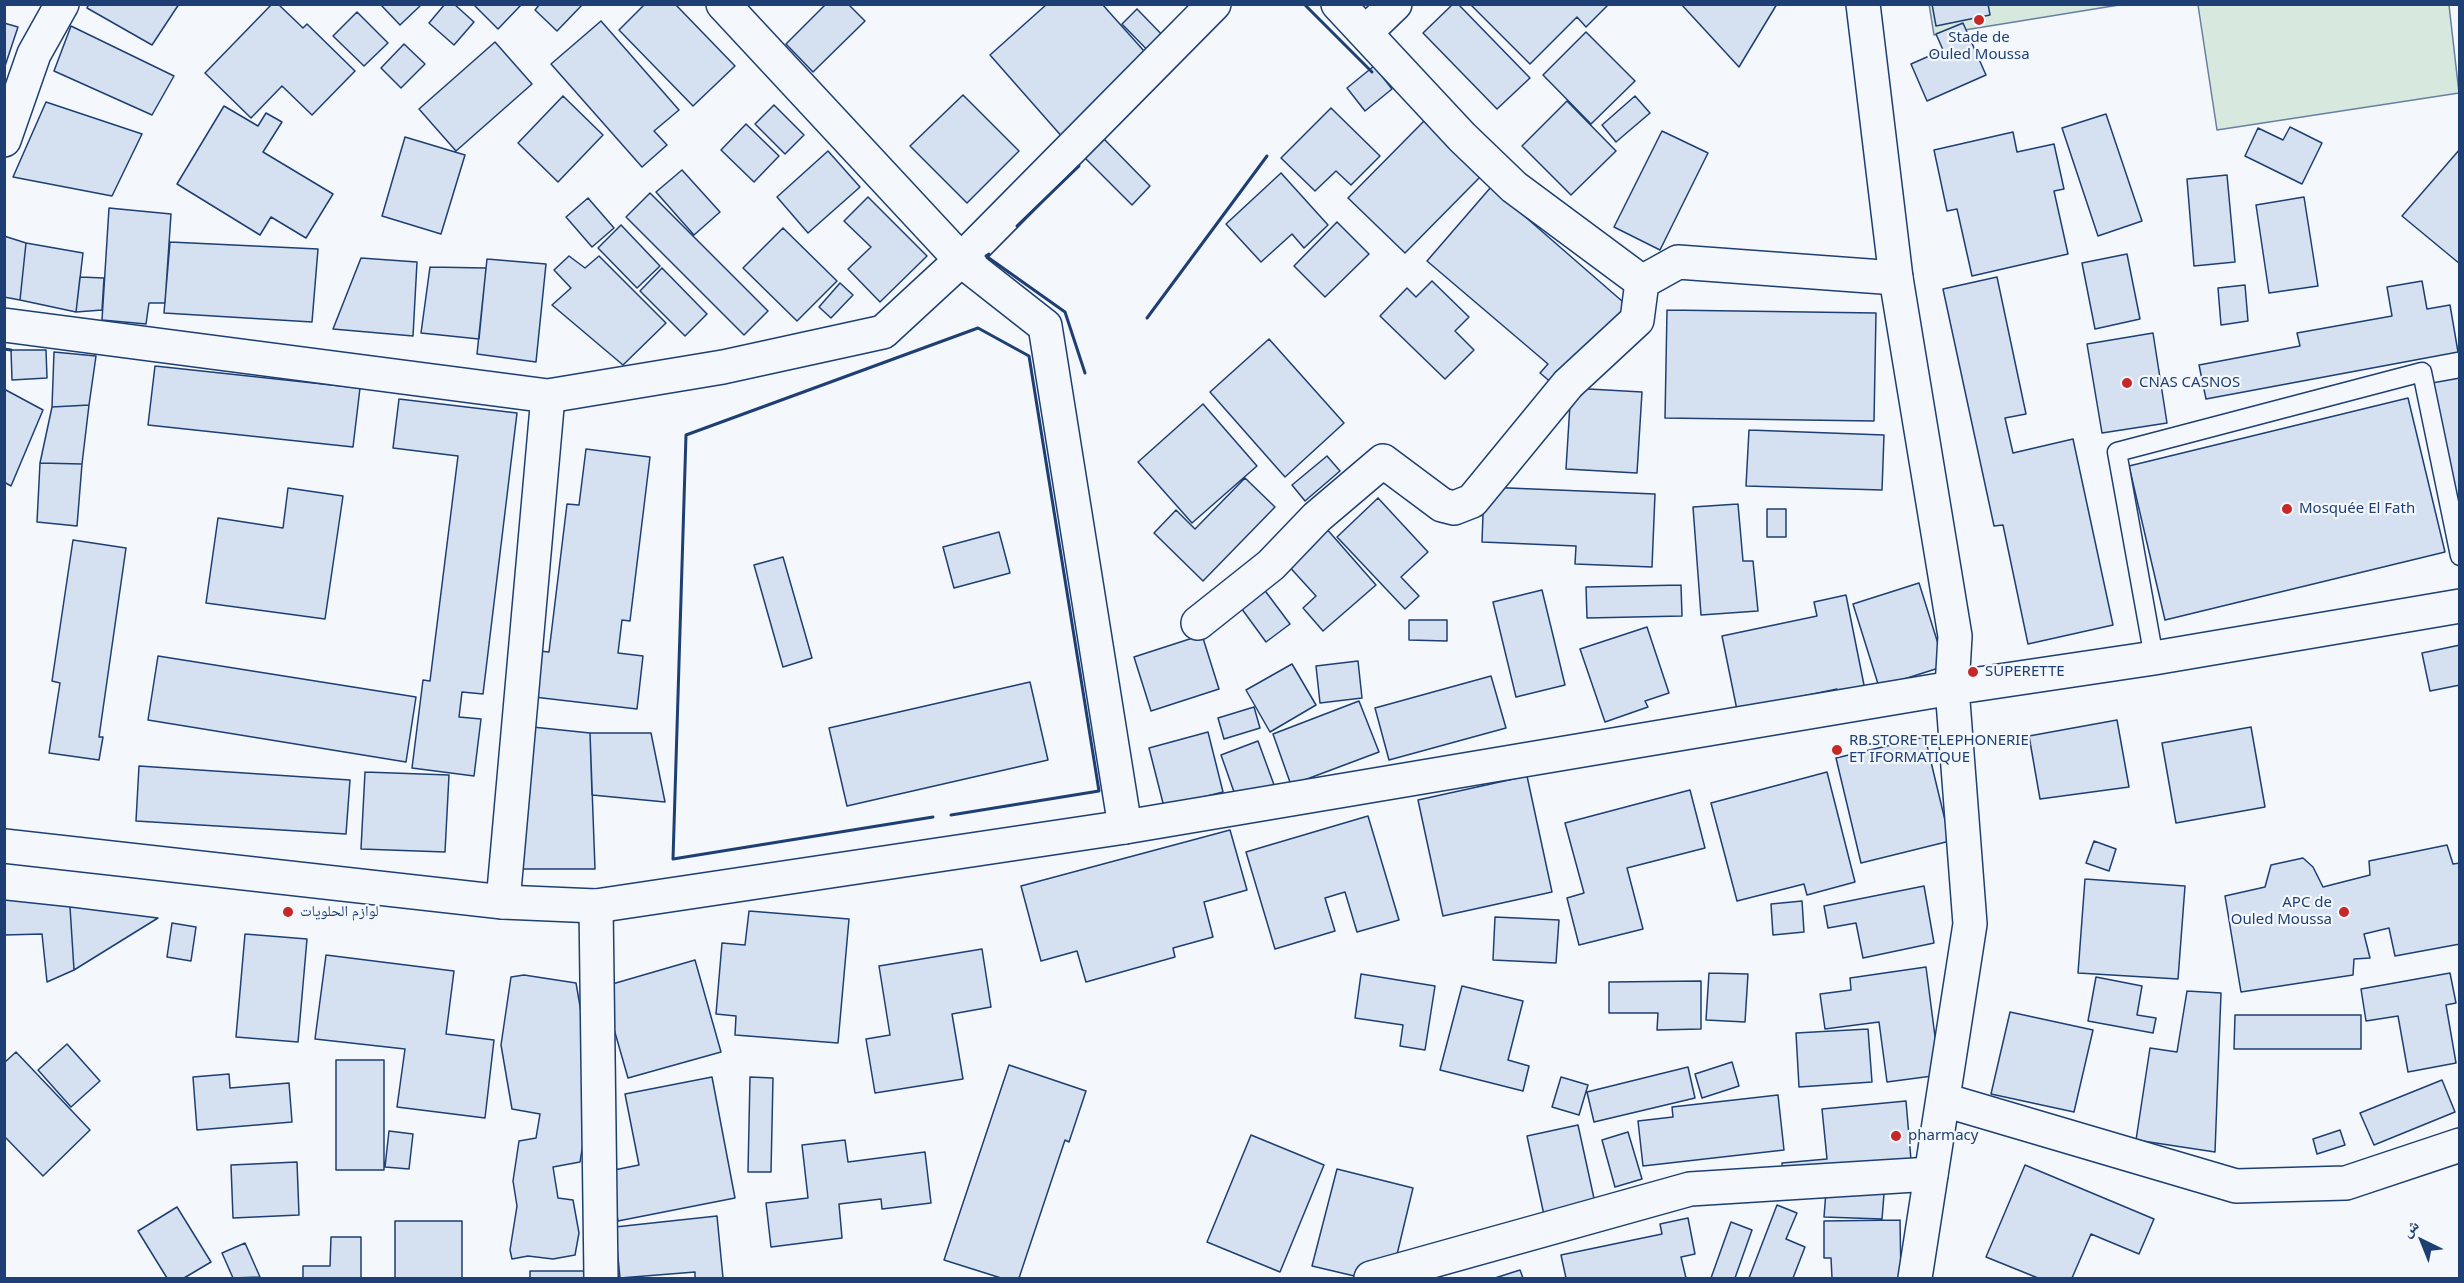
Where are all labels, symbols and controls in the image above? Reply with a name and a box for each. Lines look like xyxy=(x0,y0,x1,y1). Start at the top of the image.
marker: Stade de Ouled Moussa xyxy=(1972,13,1986,27)
place label: Stade de Ouled Moussa xyxy=(1928,29,2030,64)
place label: CNAS CASNOS xyxy=(2139,374,2240,392)
marker: CNAS CASNOS xyxy=(2120,376,2134,390)
place label: Mosquée El Fath xyxy=(2299,500,2415,518)
marker: Mosquée El Fath xyxy=(2280,502,2294,516)
place label: SUPERETTE xyxy=(1985,663,2065,681)
marker: SUPERETTE xyxy=(1966,665,1980,679)
place label: RB.STORE TELEPHONERIE ET IFORMATIQUE xyxy=(1849,732,2029,767)
marker: RB.STORE TELEPHONERIE ET IFORMATIQUE xyxy=(1830,743,1844,757)
place label: APC de Ouled Moussa xyxy=(2231,894,2332,929)
place label: لوازم الحلويات xyxy=(300,903,379,921)
marker: لوازم الحلويات xyxy=(281,905,295,919)
marker: APC de Ouled Moussa xyxy=(2337,905,2351,919)
place label: pharmacy xyxy=(1908,1127,1978,1145)
marker: pharmacy xyxy=(1889,1129,1903,1143)
north arrow xyxy=(2392,1211,2452,1271)
text: ش xyxy=(2396,1214,2423,1242)

